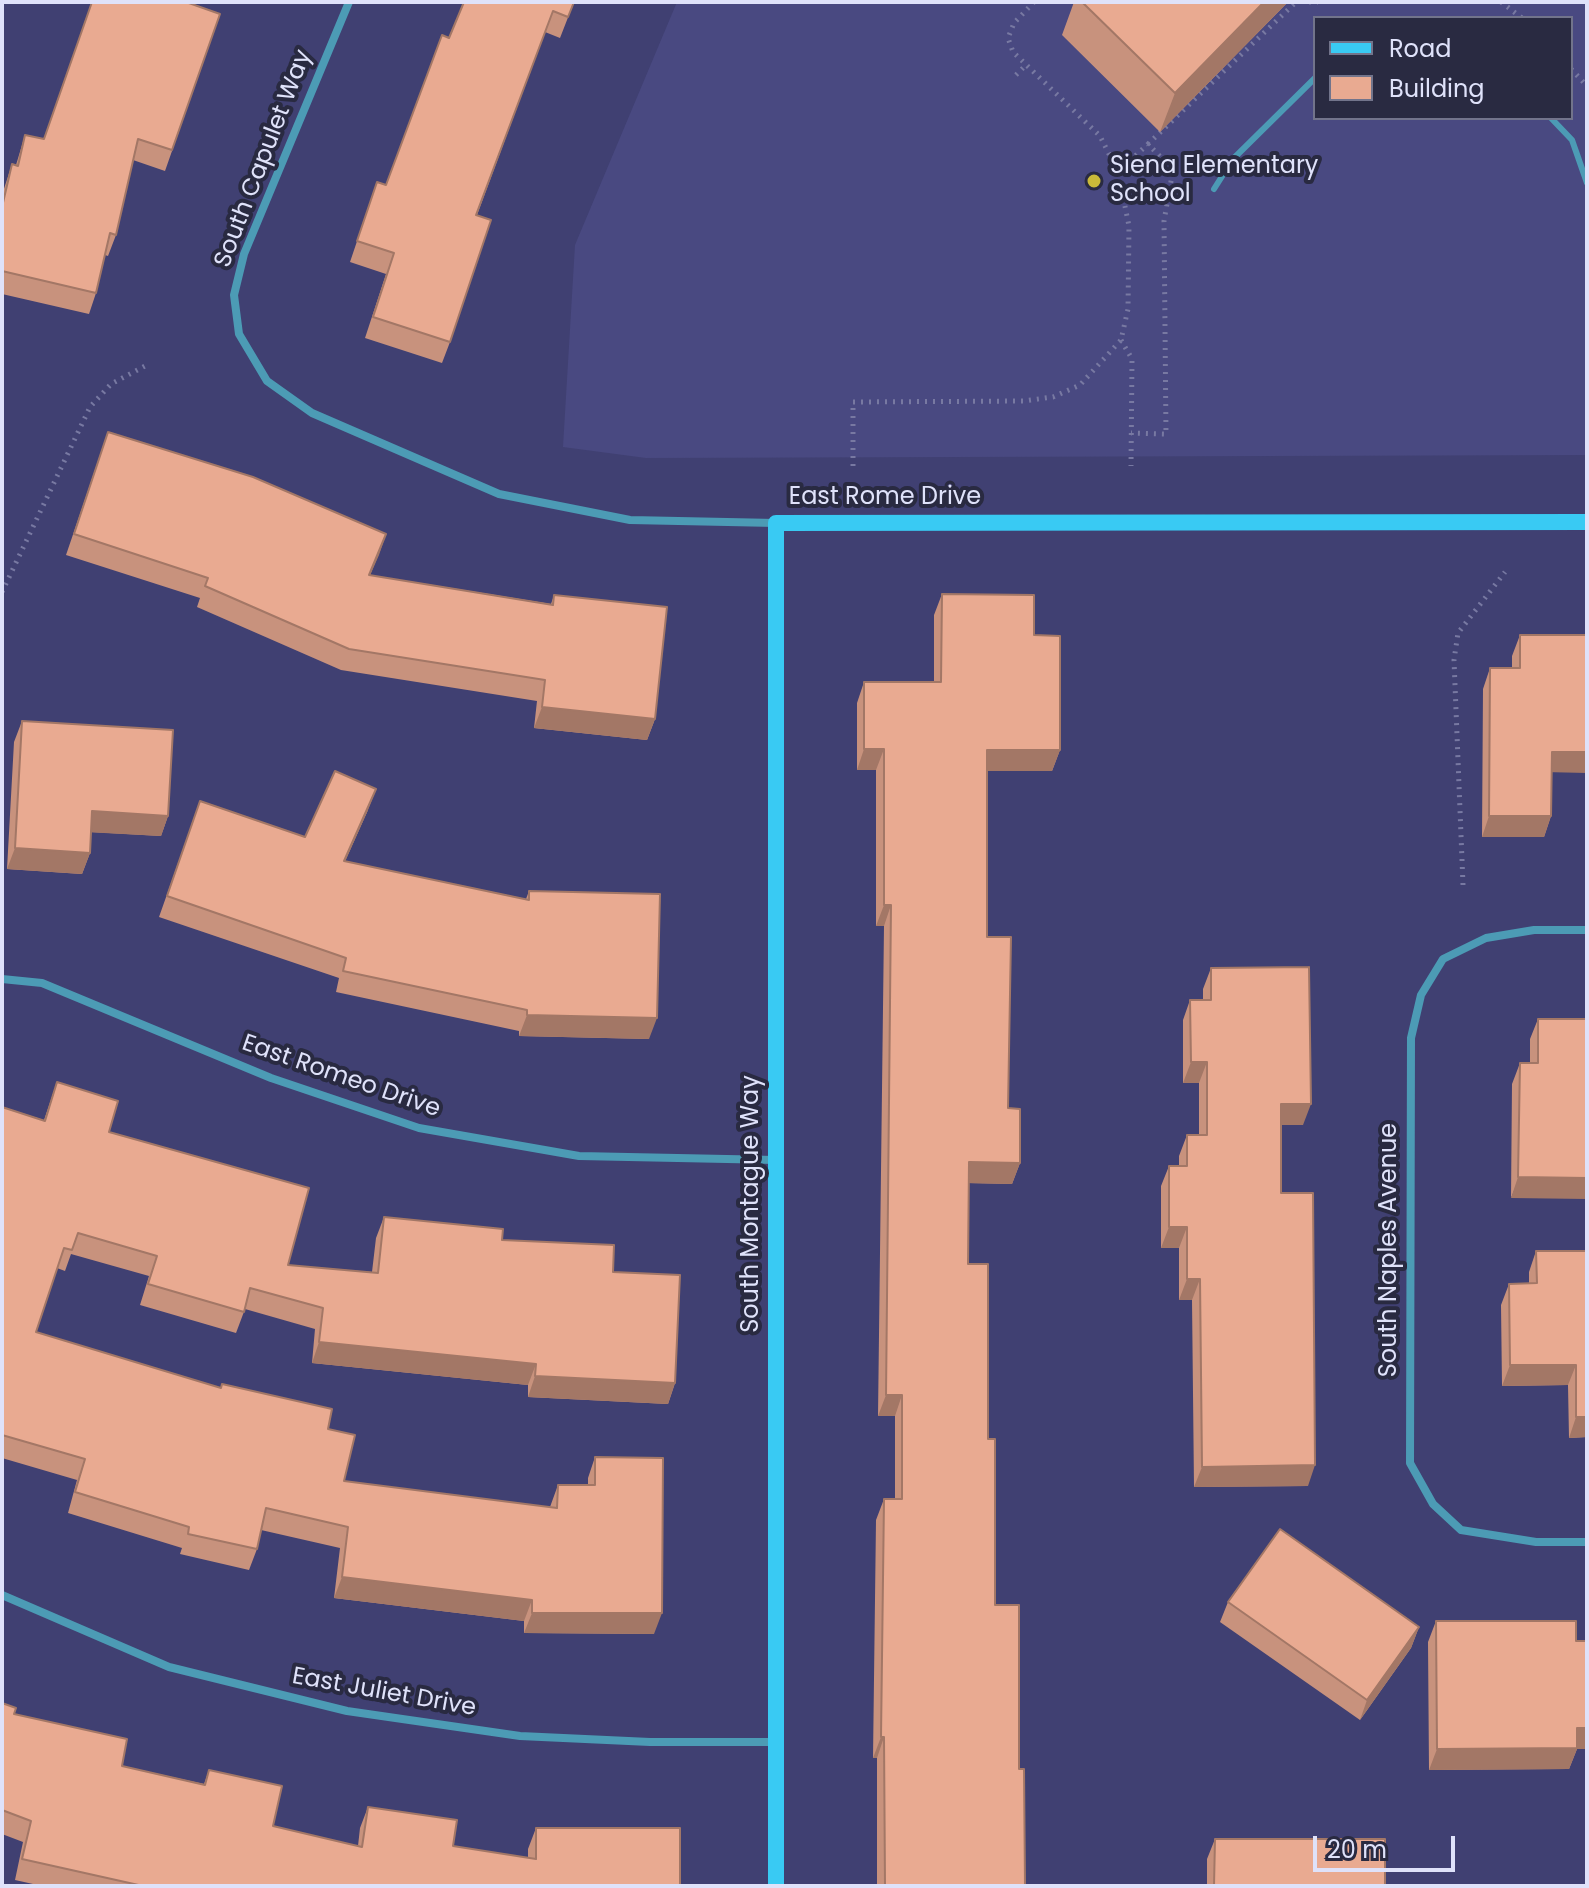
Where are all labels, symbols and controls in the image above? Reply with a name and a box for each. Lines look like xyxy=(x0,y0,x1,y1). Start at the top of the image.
legend xyxy=(1313,16,1573,120)
text: Road xyxy=(1389,32,1451,65)
street label: South Capulet Way xyxy=(209,46,319,272)
text: Building xyxy=(1389,72,1485,105)
place label: Siena Elementary School xyxy=(1110,153,1318,209)
marker: Siena Elementary School xyxy=(1085,172,1103,190)
street label: East Rome Drive xyxy=(789,484,981,512)
street label: East Romeo Drive xyxy=(238,1030,444,1124)
street label: South Montague Way xyxy=(738,1075,766,1333)
street label: South Naples Avenue xyxy=(1376,1123,1404,1377)
street label: East Juliet Drive xyxy=(290,1663,478,1723)
scale bar xyxy=(1317,1820,1459,1870)
text: 20 m xyxy=(1327,1833,1387,1866)

